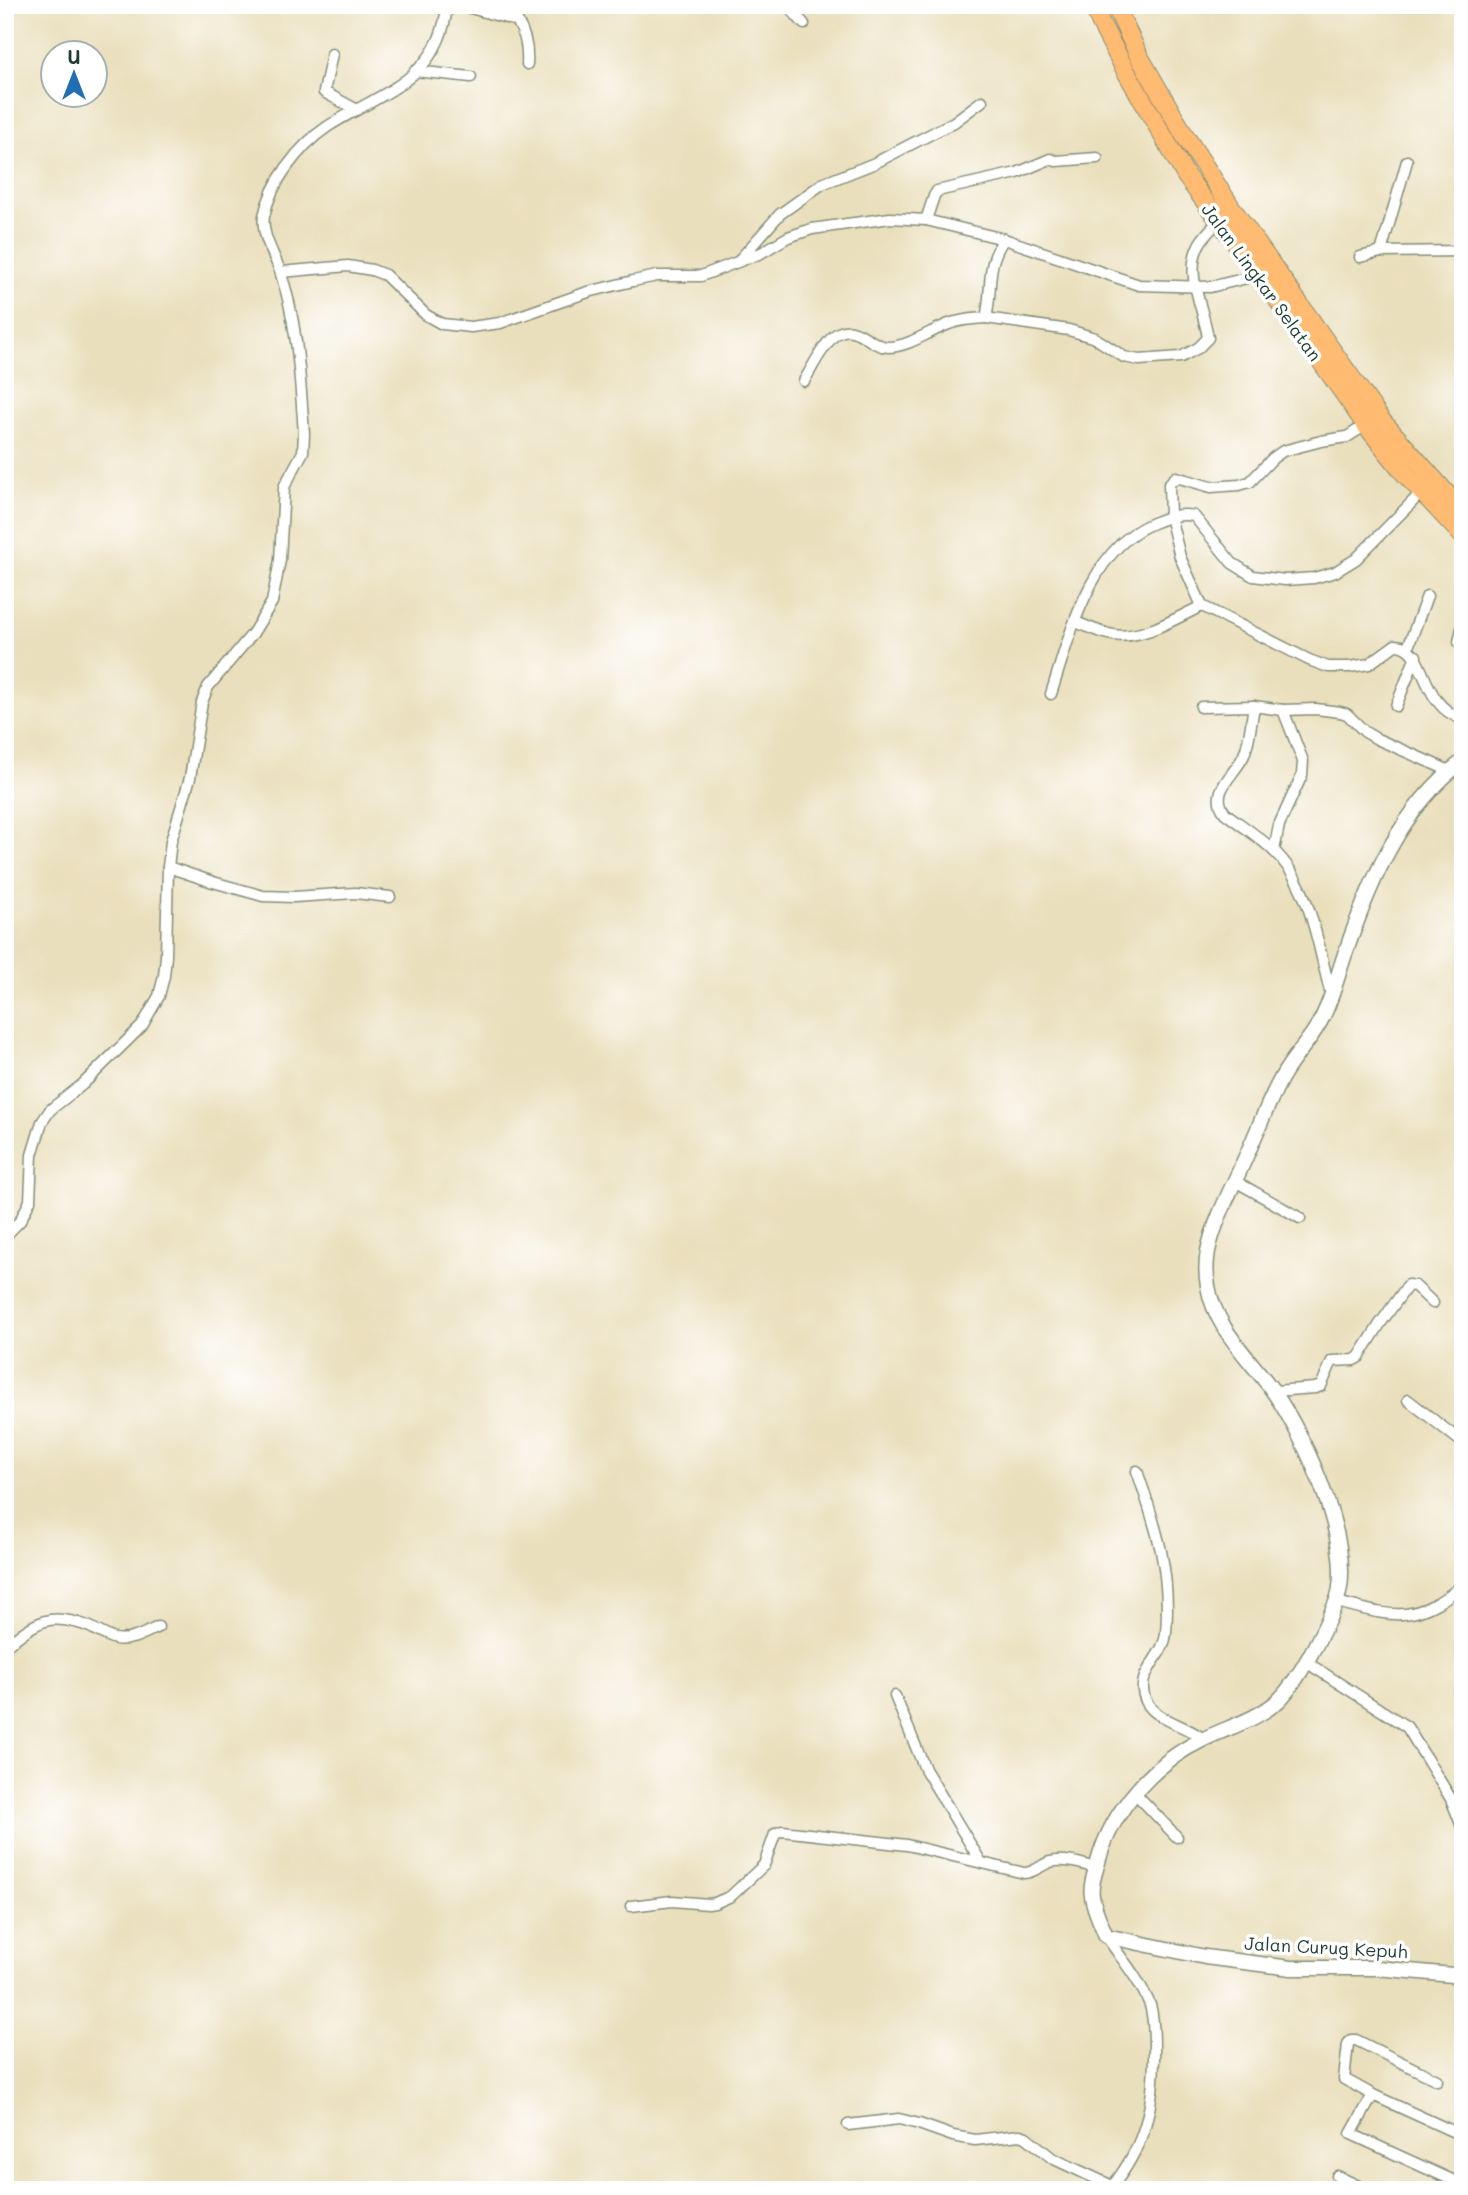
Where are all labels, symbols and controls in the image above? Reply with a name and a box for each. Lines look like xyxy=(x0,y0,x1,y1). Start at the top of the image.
north arrow xyxy=(38,38,108,108)
text: U xyxy=(67,44,81,69)
street label: Jalan Lingkar Selatan xyxy=(1197,198,1327,366)
street label: Jalan Curug Kepuh xyxy=(1244,1931,1408,1963)

